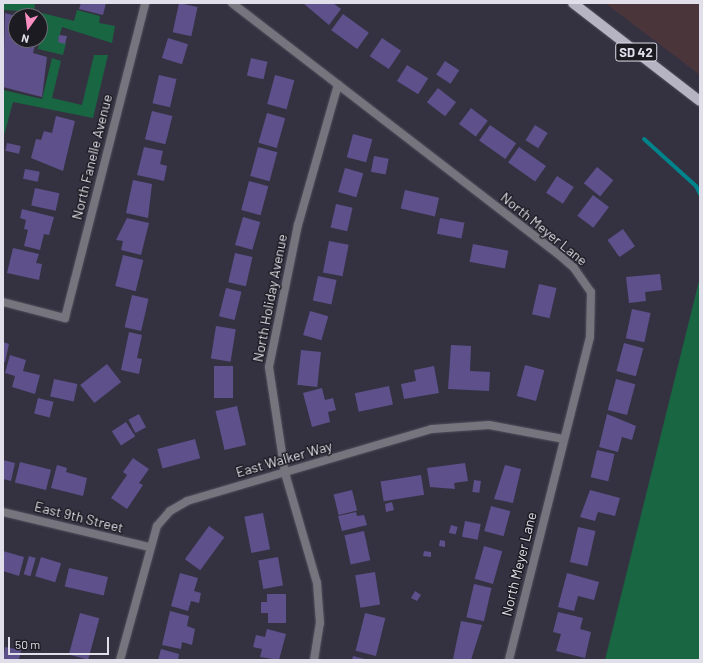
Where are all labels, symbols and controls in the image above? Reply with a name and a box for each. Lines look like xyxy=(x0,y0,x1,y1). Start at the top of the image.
north arrow xyxy=(8,8,48,48)
text: N xyxy=(20,32,30,46)
road number: SD 42 xyxy=(615,41,657,63)
street label: North Fanelle Avenue xyxy=(68,93,116,221)
street label: North Meyer Lane xyxy=(497,189,591,269)
street label: North Holiday Avenue xyxy=(249,233,291,363)
street label: East Walker Way xyxy=(234,437,334,481)
street label: East 9th Street xyxy=(33,498,125,536)
street label: North Meyer Lane xyxy=(498,510,540,618)
scale bar xyxy=(10,629,111,655)
text: 50 m xyxy=(15,637,40,651)

